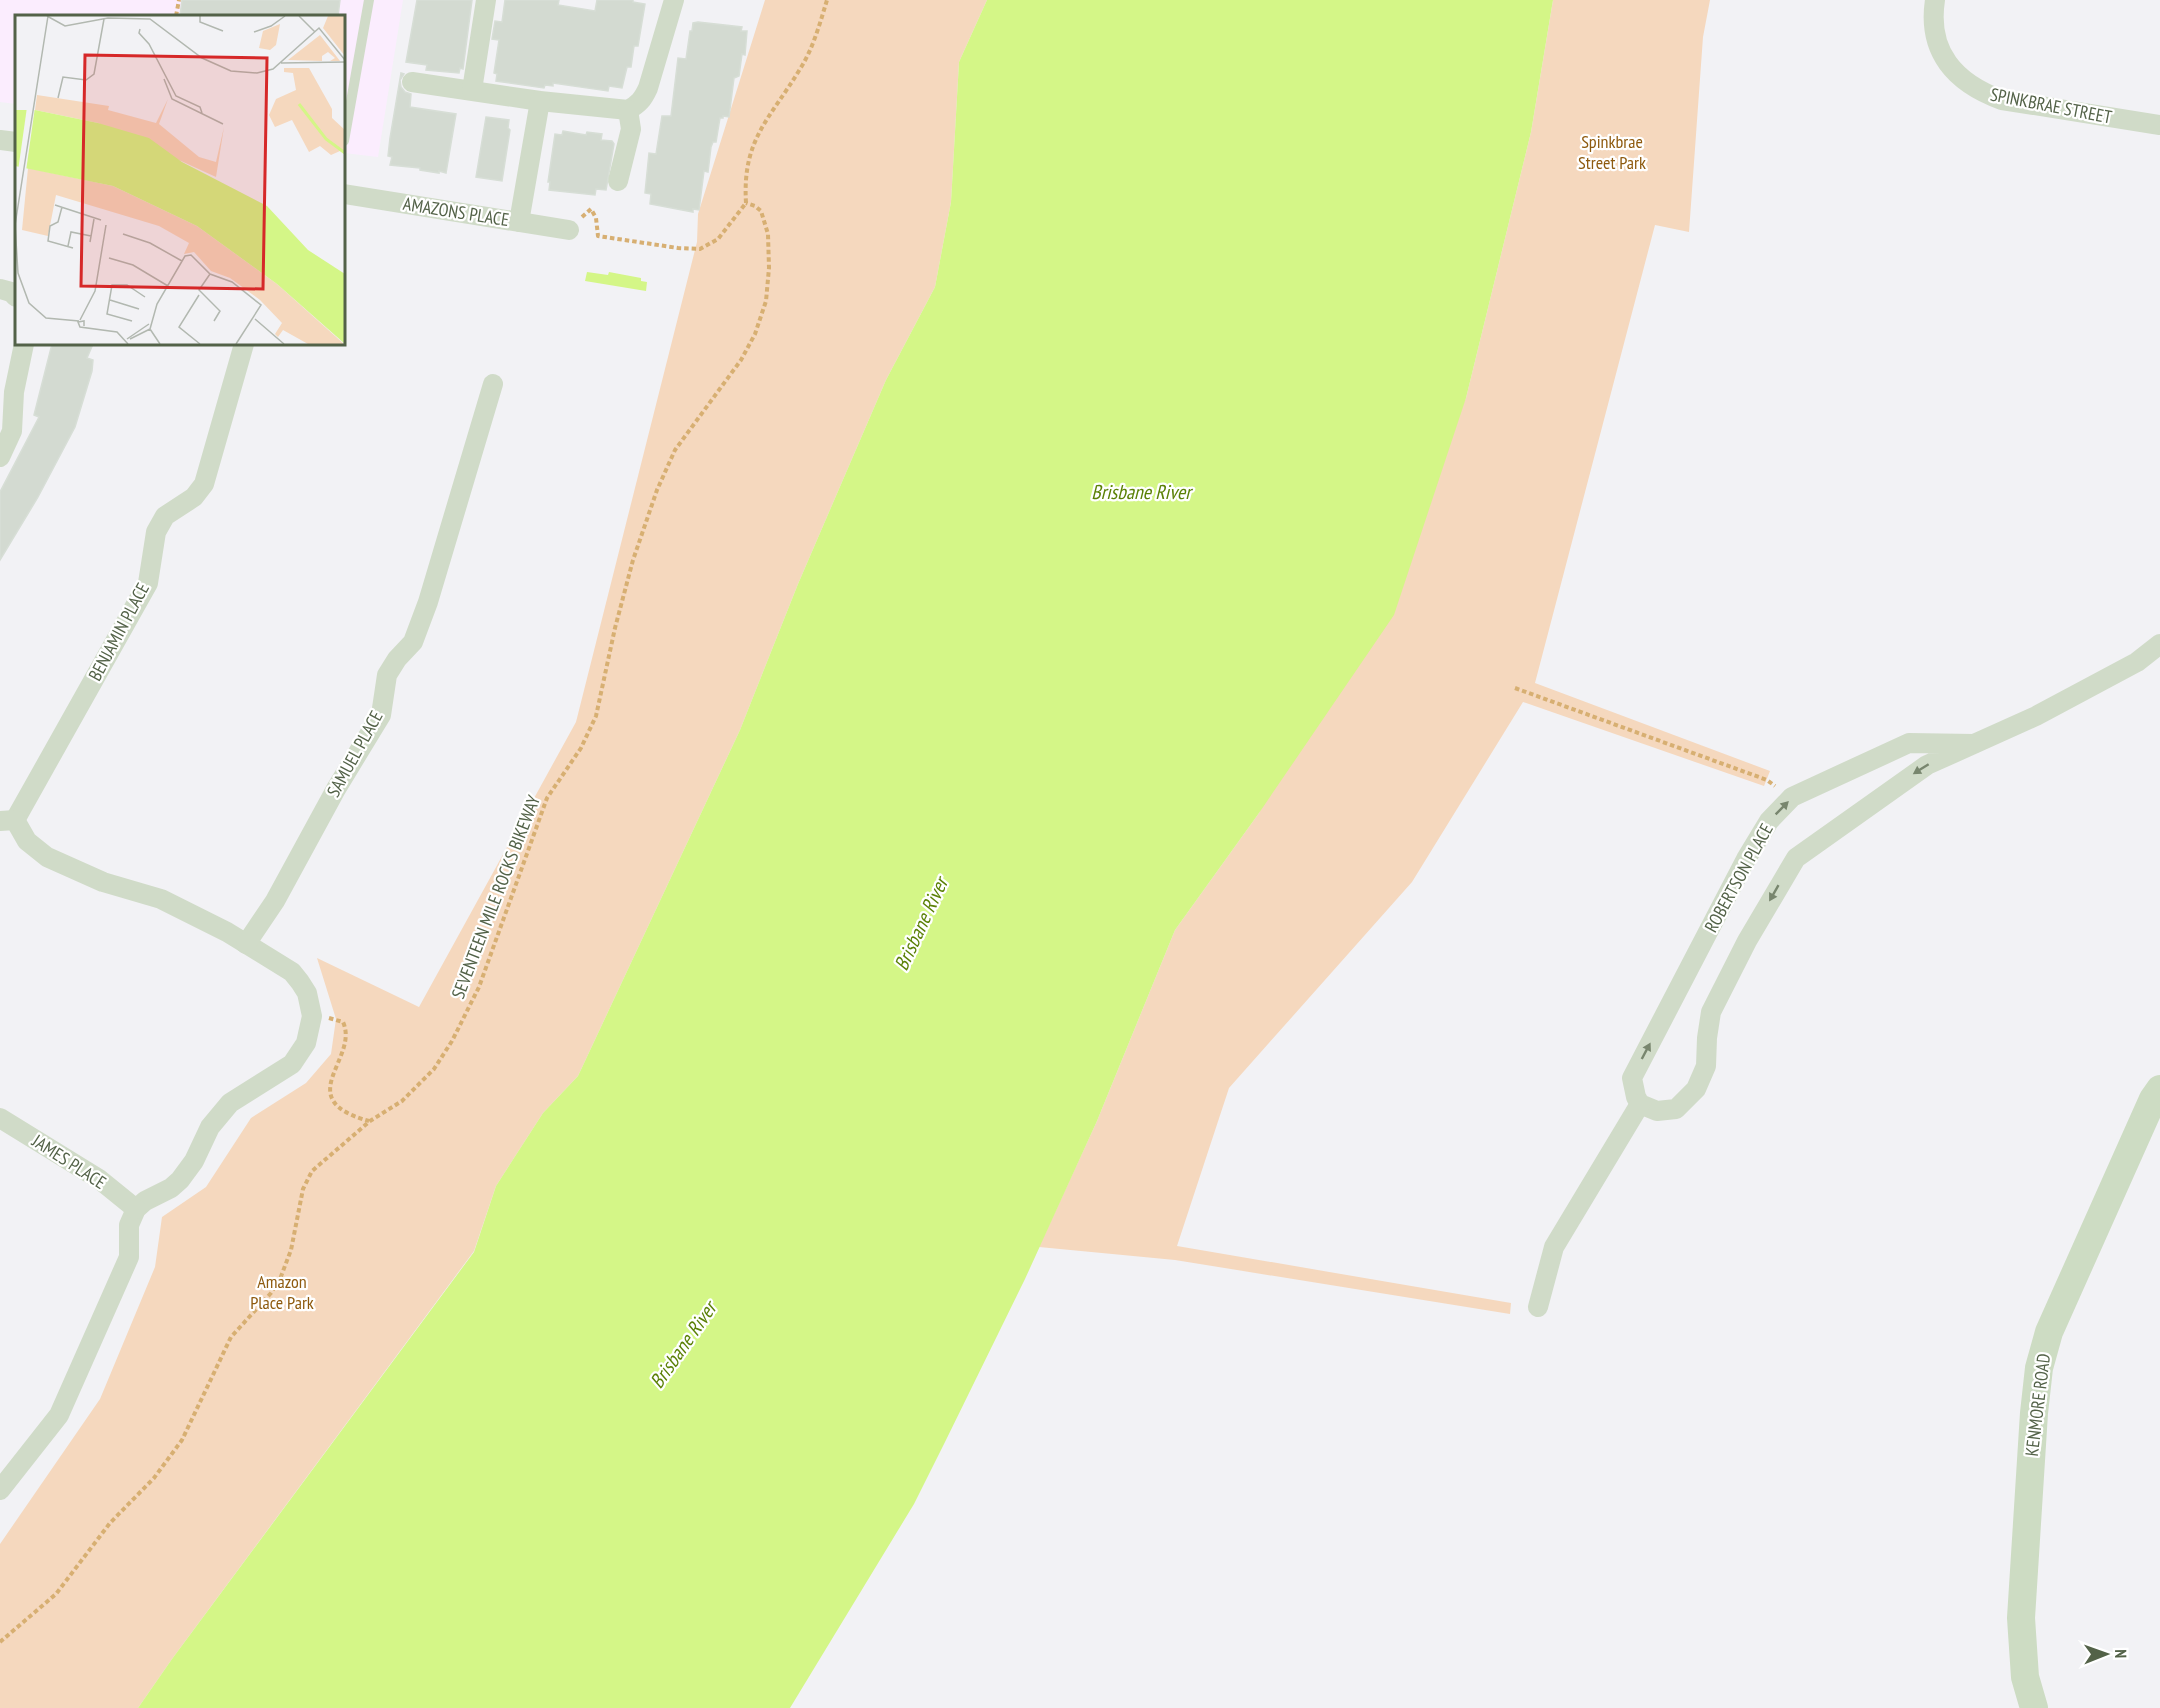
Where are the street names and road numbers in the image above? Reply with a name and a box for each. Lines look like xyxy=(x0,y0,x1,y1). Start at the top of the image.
street label: SPINKBRAE STREET xyxy=(1988,82,2114,129)
street label: AMAZONS PLACE xyxy=(402,192,511,231)
street label: BENJAMIN PLACE xyxy=(83,579,154,685)
street label: SAMUEL PLACE xyxy=(321,707,388,801)
street label: SEVENTEEN MILE ROCKS BIKEWAY xyxy=(446,791,545,1002)
street label: ROBERTSON PLACE xyxy=(1699,819,1778,936)
street label: JAMES PLACE xyxy=(27,1129,110,1194)
street label: KENMORE ROAD xyxy=(2020,1352,2055,1458)

